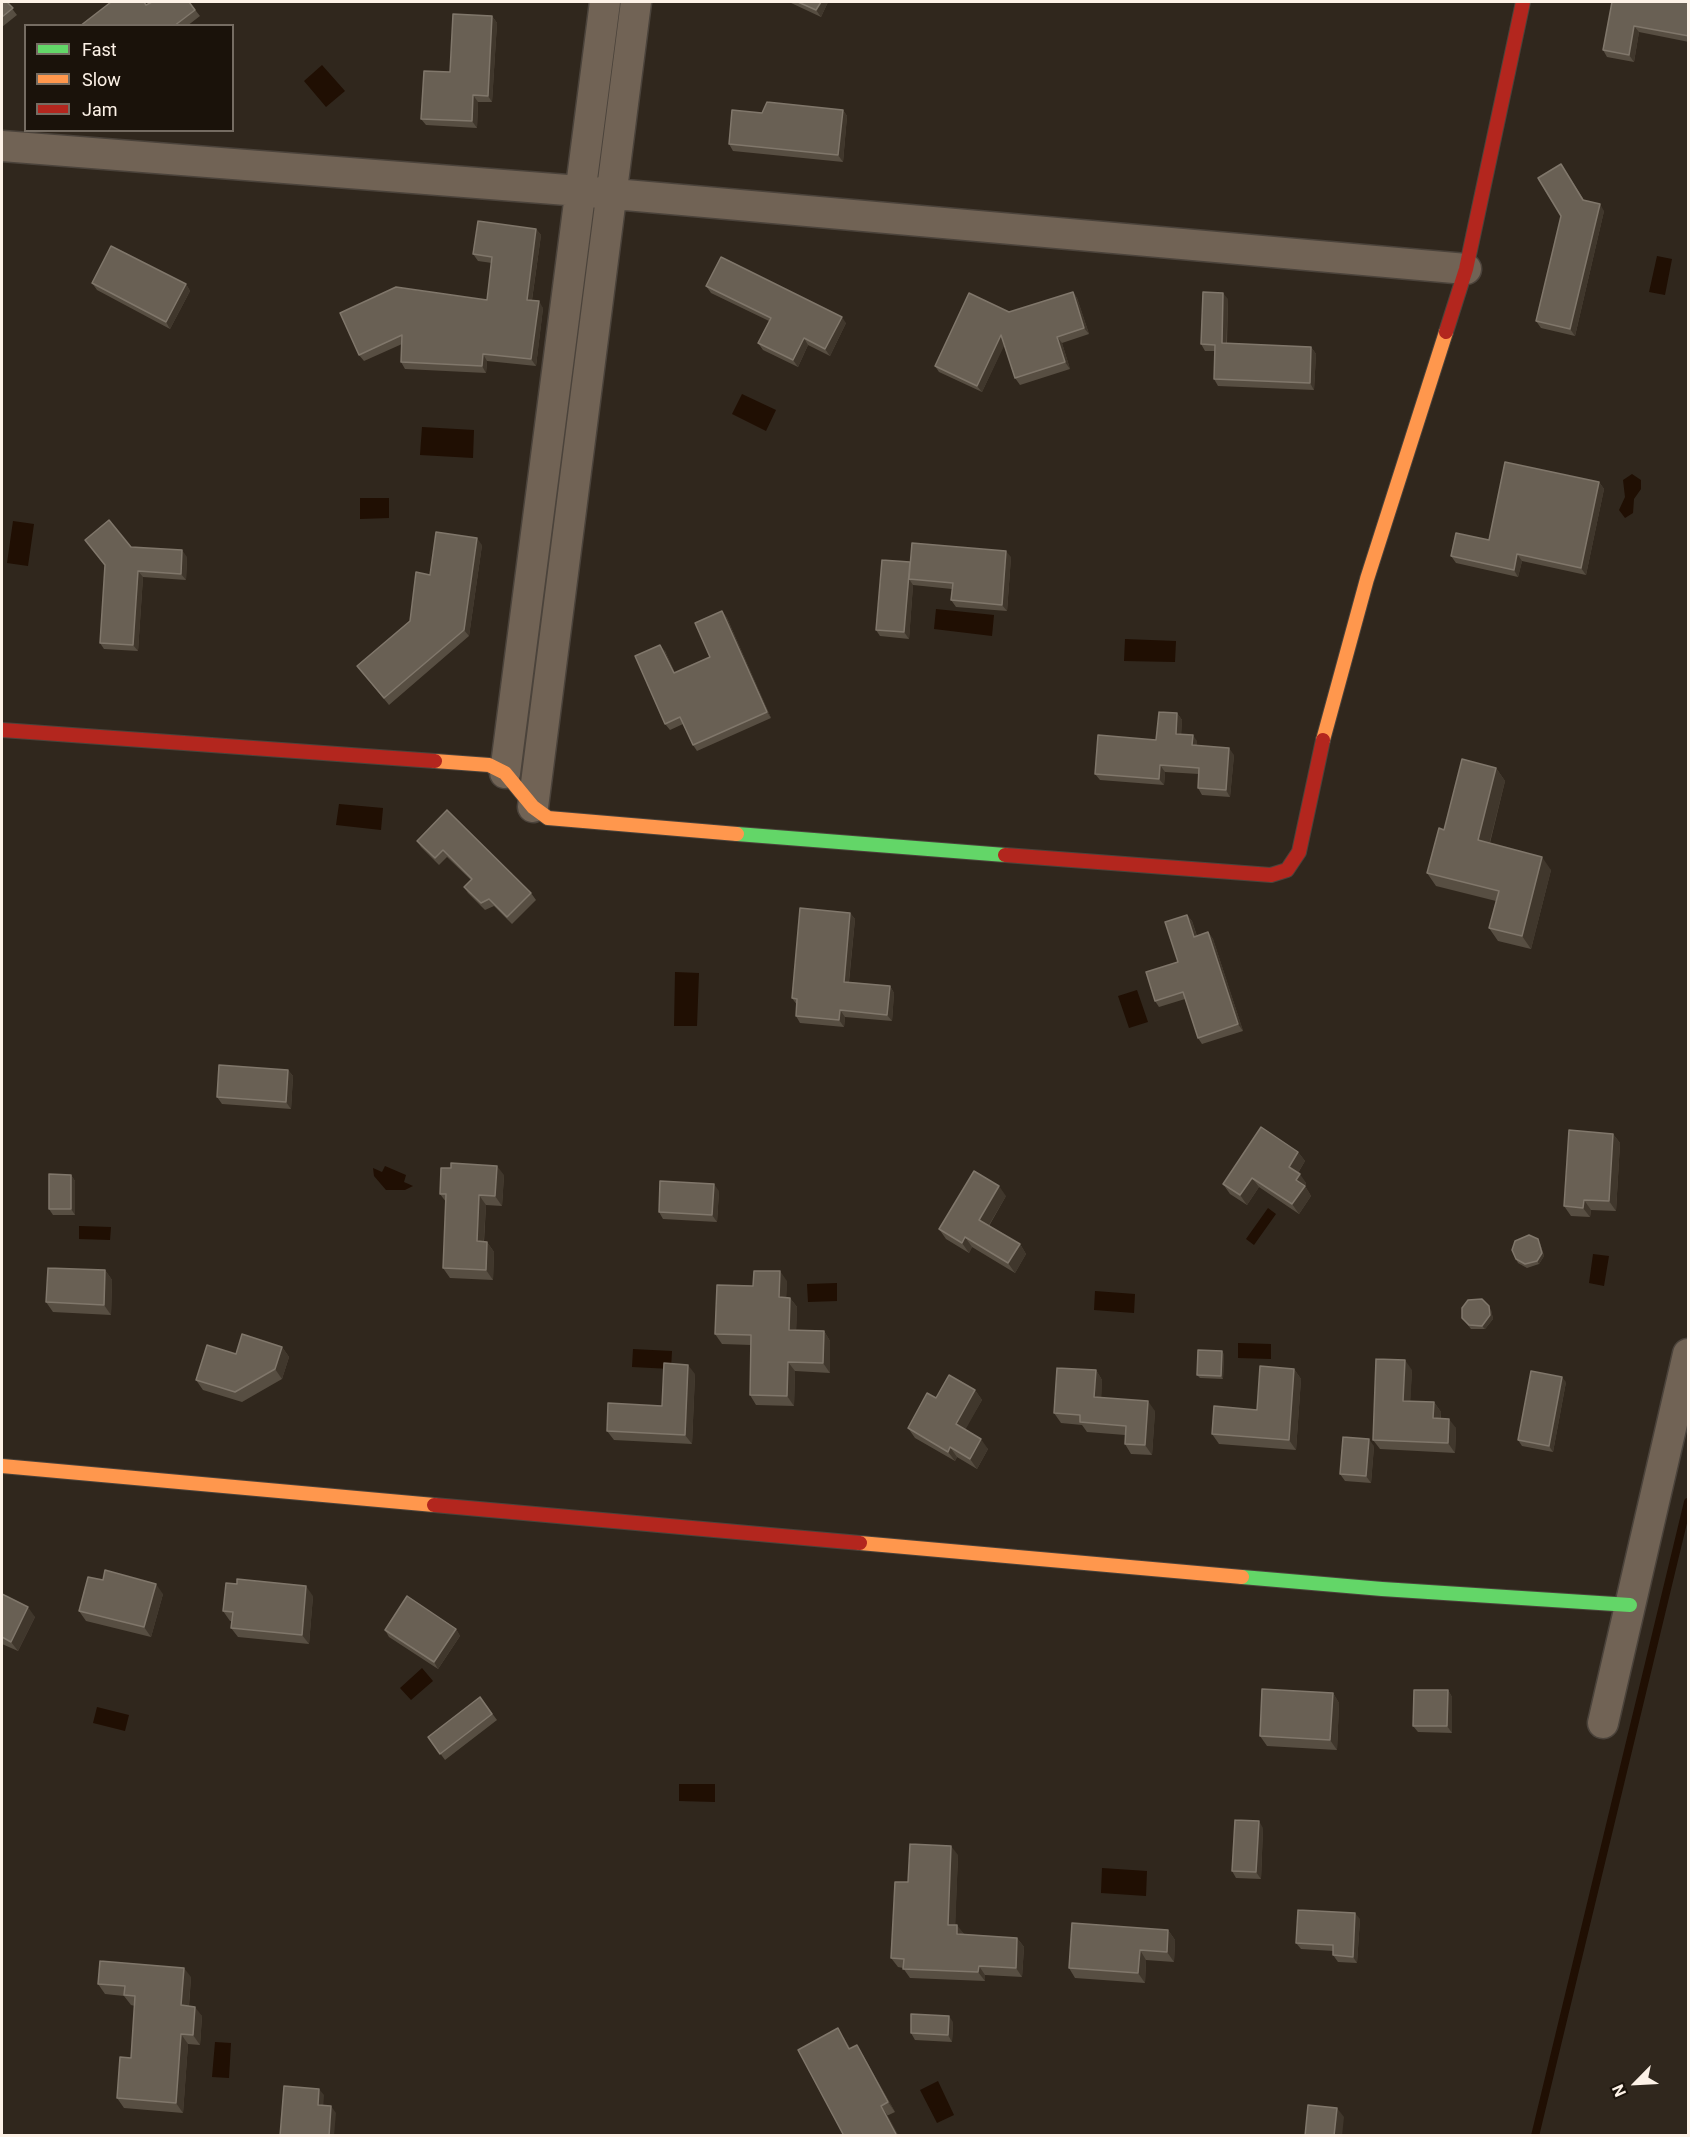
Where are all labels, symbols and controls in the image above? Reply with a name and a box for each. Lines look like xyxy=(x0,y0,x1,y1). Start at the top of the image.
legend xyxy=(24,24,234,132)
text: Fast xyxy=(82,39,117,60)
text: Slow xyxy=(82,69,121,90)
text: Jam xyxy=(82,99,118,120)
north arrow xyxy=(1606,2053,1666,2113)
text: N xyxy=(1608,2082,1630,2100)

